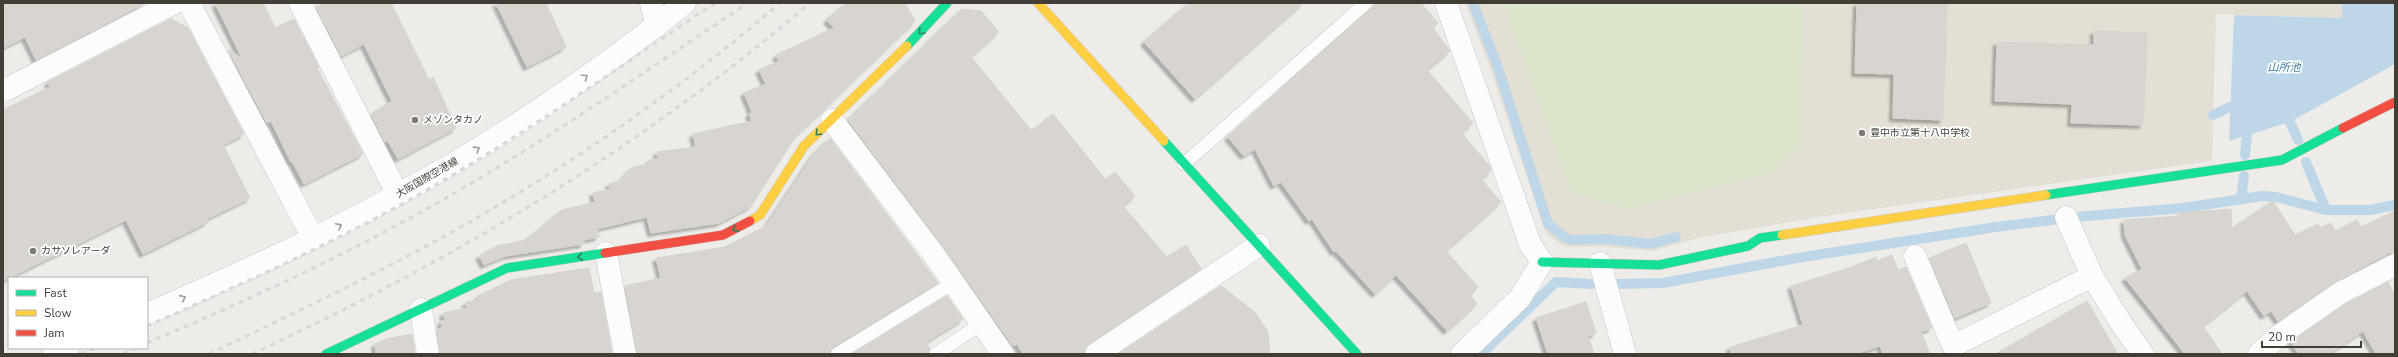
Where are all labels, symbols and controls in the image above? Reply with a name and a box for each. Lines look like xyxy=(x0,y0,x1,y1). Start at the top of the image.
one-way arrow xyxy=(918,27,926,35)
water label: 山所池 xyxy=(2268,60,2301,75)
one-way arrow xyxy=(581,74,588,82)
place label: メゾンタカノ xyxy=(423,113,483,127)
marker: メゾンタカノ xyxy=(410,115,420,125)
place label: 豊中市立第十八中学校 xyxy=(1870,126,1970,140)
one-way arrow xyxy=(815,128,823,135)
marker: 豊中市立第十八中学校 xyxy=(1857,128,1867,138)
one-way arrow xyxy=(472,146,479,153)
street label: 大阪国際空港線 xyxy=(393,154,461,202)
one-way arrow xyxy=(334,223,342,231)
one-way arrow xyxy=(732,224,739,231)
place label: カサソレアーダ xyxy=(41,244,110,258)
marker: カサソレアーダ xyxy=(28,246,38,256)
one-way arrow xyxy=(577,252,583,261)
legend xyxy=(8,277,148,349)
text: Fast xyxy=(44,285,67,301)
one-way arrow xyxy=(179,295,186,303)
text: Slow xyxy=(44,305,72,321)
scale bar xyxy=(2262,323,2361,349)
text: Jam xyxy=(43,325,65,341)
text: 20 m xyxy=(2268,329,2296,345)

